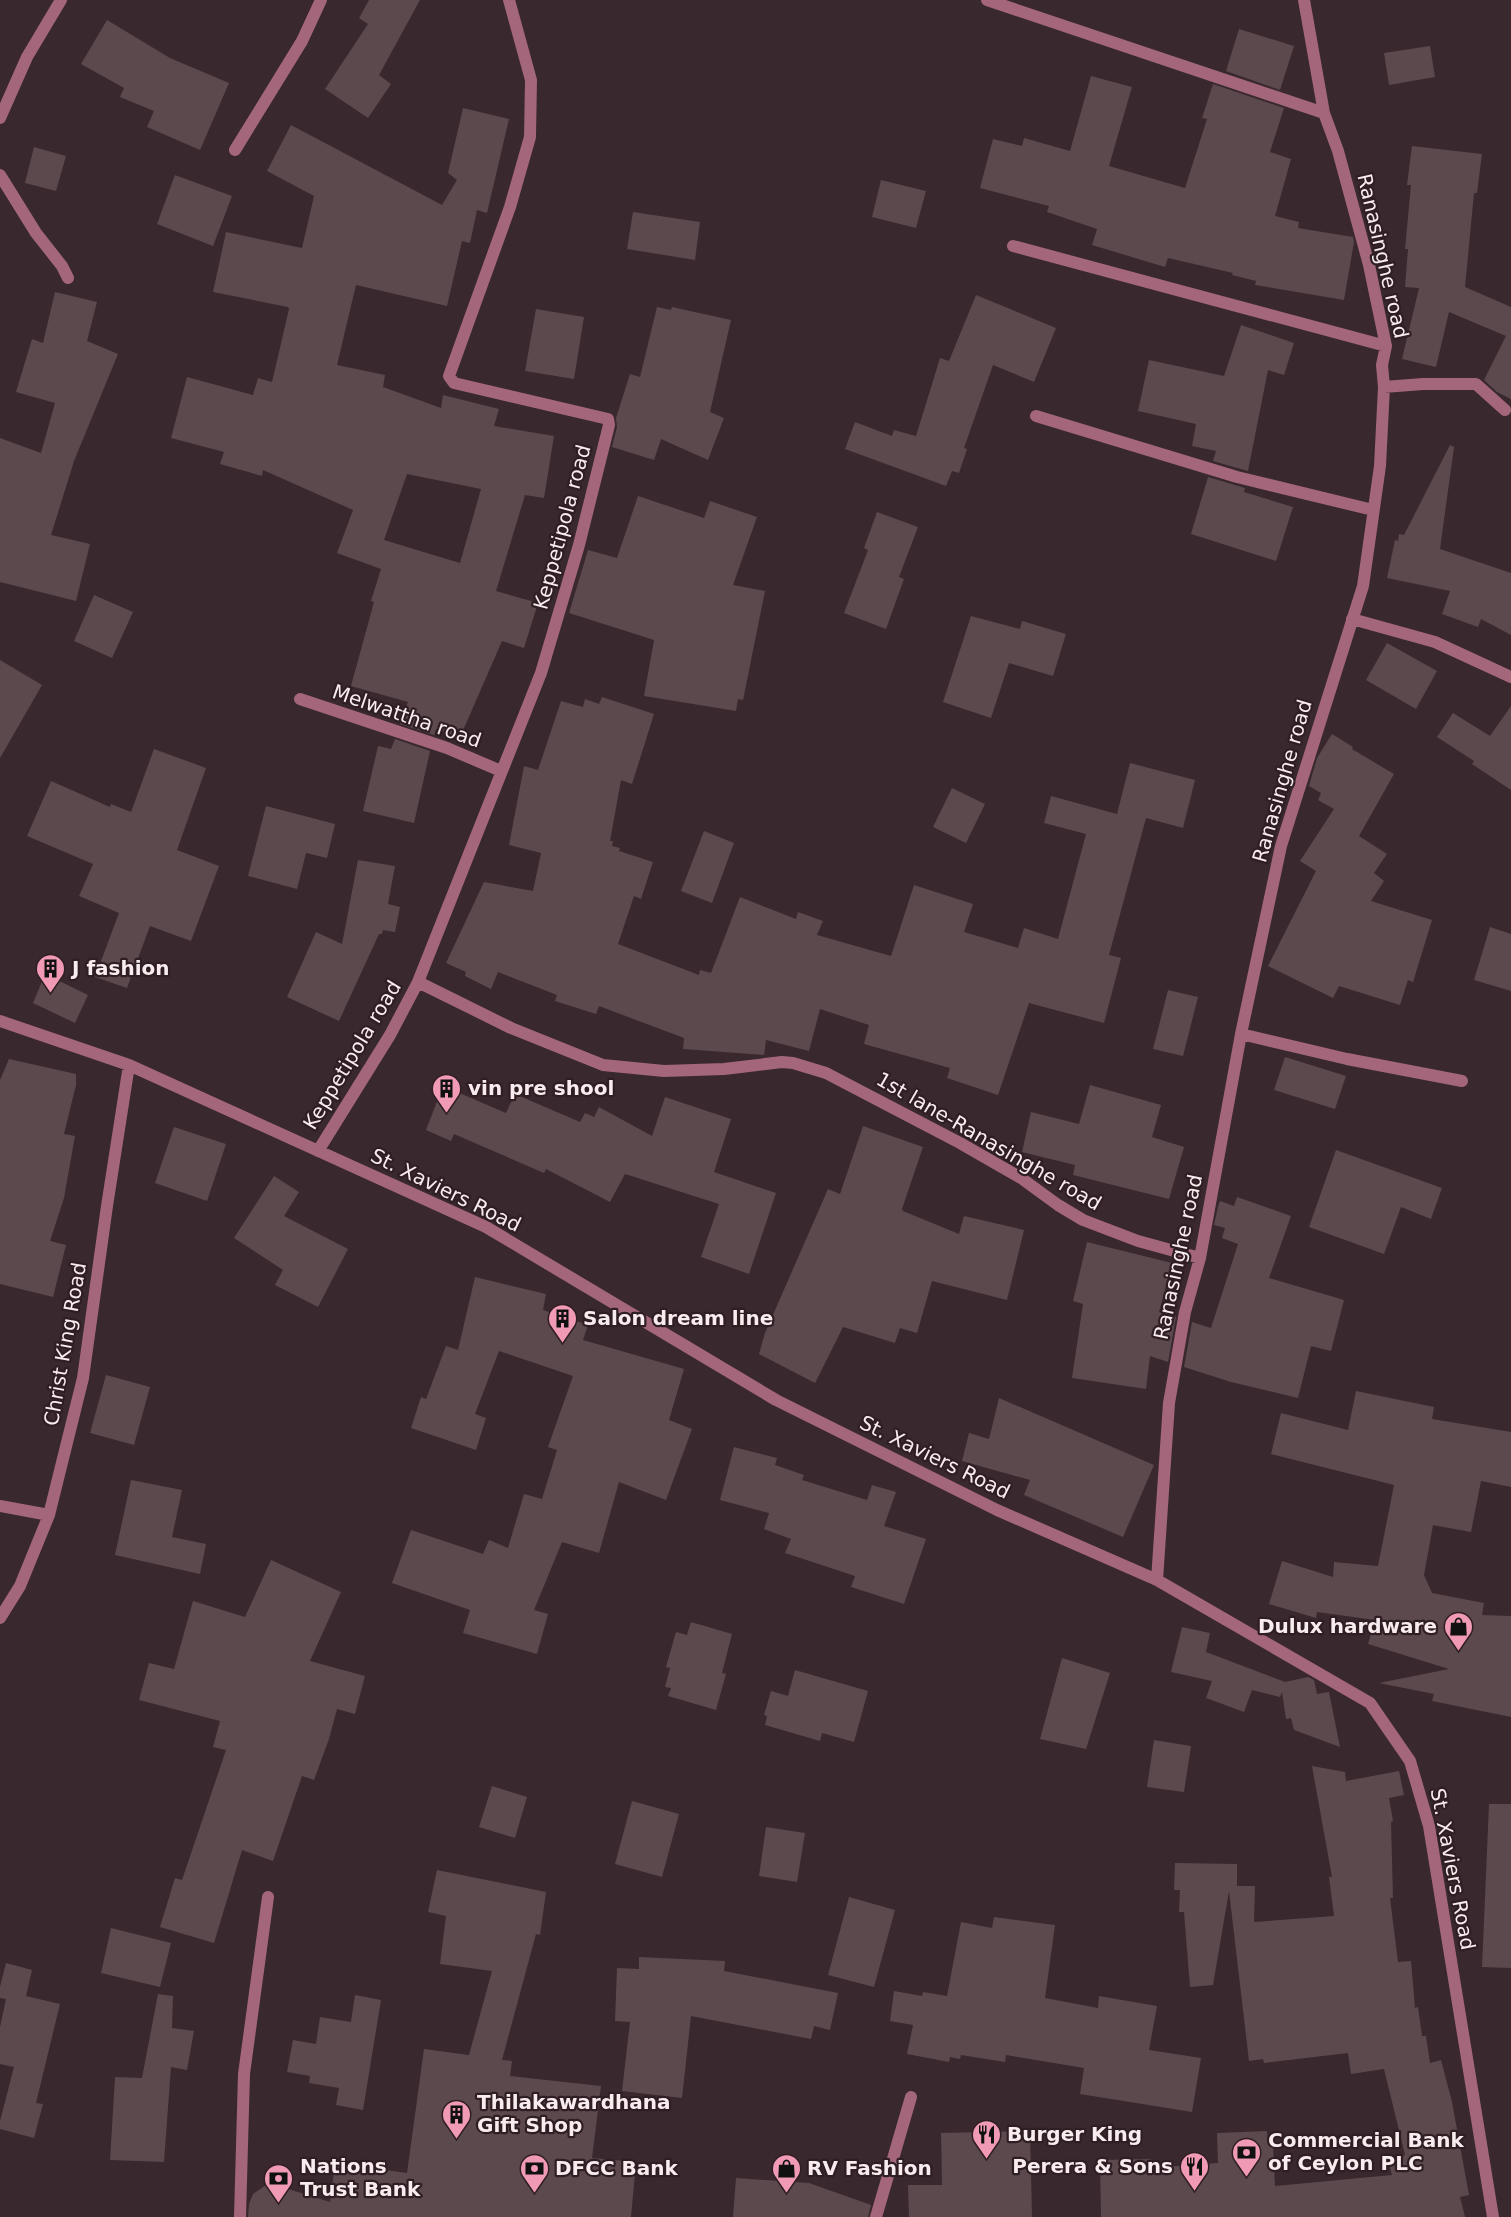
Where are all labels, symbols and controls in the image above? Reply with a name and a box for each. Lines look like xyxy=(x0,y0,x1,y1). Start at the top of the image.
street label: Ranasinghe road xyxy=(1352,171,1414,341)
street label: Keppetipola road xyxy=(528,442,596,612)
street label: Melwattha road xyxy=(329,679,485,753)
street label: Ranasinghe road xyxy=(1247,697,1317,865)
building icon: J fashion xyxy=(35,952,67,994)
place label: J fashion xyxy=(70,956,170,980)
street label: Keppetipola road xyxy=(298,976,406,1134)
street label: 1st lane-Ranasinghe road xyxy=(872,1067,1106,1215)
building icon: vin pre shool xyxy=(431,1072,463,1114)
place label: vin pre shool xyxy=(468,1076,614,1100)
street label: St. Xaviers Road xyxy=(367,1143,525,1237)
street label: Ranasinghe road xyxy=(1149,1172,1207,1342)
street label: Christ King Road xyxy=(39,1260,91,1428)
building icon: Salon dream line xyxy=(546,1302,578,1344)
place label: Salon dream line xyxy=(583,1306,773,1330)
street label: St. Xaviers Road xyxy=(856,1410,1014,1504)
shop icon: Dulux hardware xyxy=(1442,1610,1474,1652)
place label: Dulux hardware xyxy=(1258,1614,1437,1638)
street label: St. Xaviers Road xyxy=(1426,1786,1480,1952)
place label: Thilakawardhana Gift Shop xyxy=(477,2090,671,2137)
building icon: Thilakawardhana Gift Shop xyxy=(440,2098,472,2140)
restaurant icon: Burger King xyxy=(970,2118,1002,2160)
place label: Burger King xyxy=(1007,2122,1142,2146)
place label: Commercial Bank of Ceylon PLC xyxy=(1268,2128,1465,2175)
bank icon: Commercial Bank of Ceylon PLC xyxy=(1231,2136,1263,2178)
restaurant icon: Perera & Sons xyxy=(1178,2150,1210,2192)
bank icon: DFCC Bank xyxy=(518,2152,550,2194)
shop icon: RV Fashion xyxy=(770,2152,802,2194)
place label: Nations Trust Bank xyxy=(300,2154,421,2201)
place label: Perera & Sons xyxy=(1012,2154,1173,2178)
place label: DFCC Bank xyxy=(555,2156,679,2180)
place label: RV Fashion xyxy=(807,2156,932,2180)
bank icon: Nations Trust Bank xyxy=(263,2162,295,2204)

